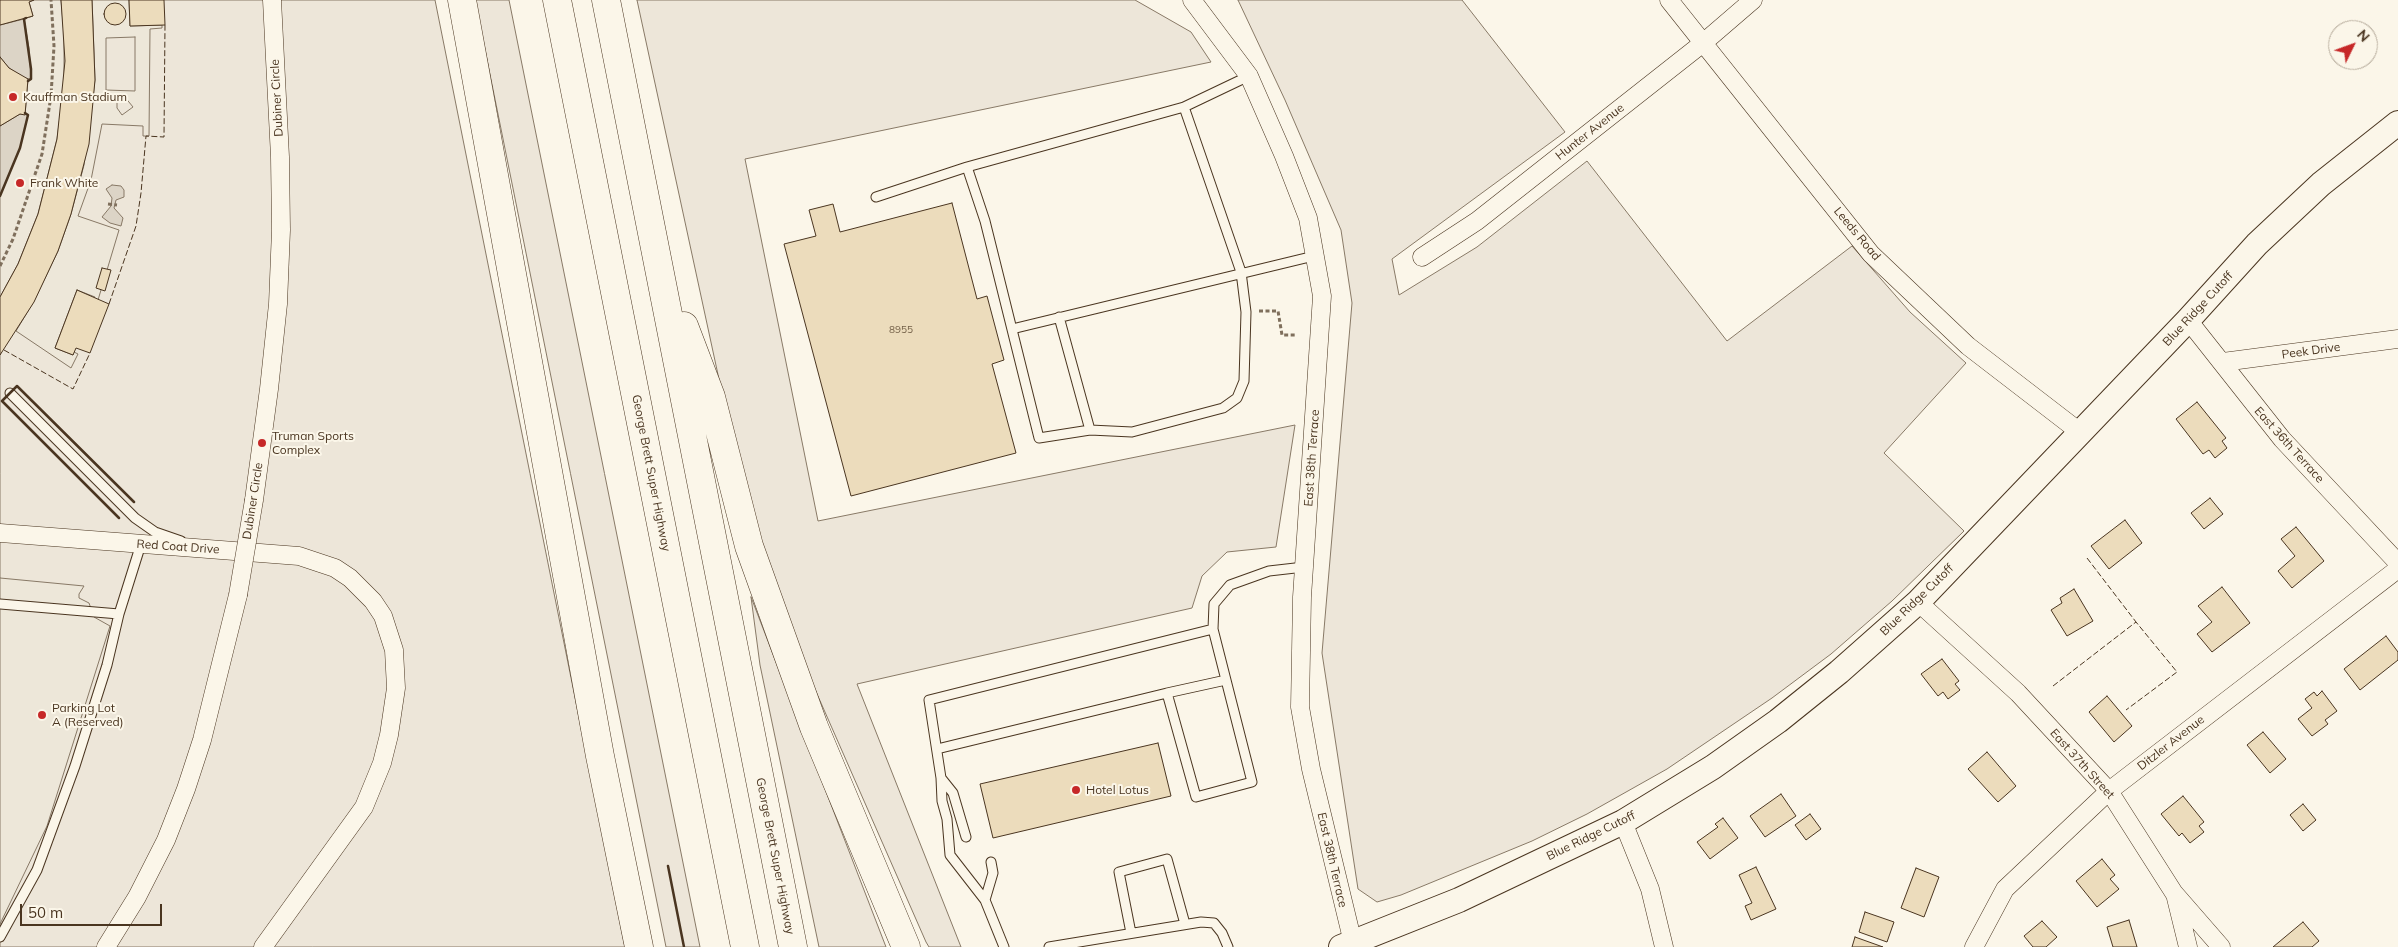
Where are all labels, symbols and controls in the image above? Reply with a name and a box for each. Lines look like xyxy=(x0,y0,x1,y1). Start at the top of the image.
north arrow xyxy=(2328,20,2378,70)
text: N xyxy=(2353,26,2374,46)
street label: Dubiner Circle xyxy=(268,59,286,137)
place label: Kauffman Stadium xyxy=(23,90,127,104)
marker: Kauffman Stadium xyxy=(7,91,19,103)
street label: Hunter Avenue xyxy=(1553,101,1627,163)
place label: Frank White xyxy=(30,176,98,190)
marker: Frank White xyxy=(14,177,26,189)
street label: Leeds Road xyxy=(1831,204,1883,264)
street label: Blue Ridge Cutoff xyxy=(2160,269,2236,349)
house number: 8955 xyxy=(889,324,913,336)
street label: Peek Drive xyxy=(2281,340,2341,362)
street label: George Brett Super Highway xyxy=(629,393,673,553)
street label: East 36th Terrace xyxy=(2251,404,2327,486)
street label: East 38th Terrace xyxy=(1301,409,1323,507)
place label: Truman Sports Complex xyxy=(272,429,354,457)
marker: Truman Sports Complex xyxy=(256,437,268,449)
street label: Dubiner Circle xyxy=(240,462,266,540)
street label: Red Coat Drive xyxy=(136,537,220,557)
street label: Blue Ridge Cutoff xyxy=(1877,561,1957,639)
place label: Parking Lot A (Reserved) xyxy=(52,701,123,729)
marker: Parking Lot A (Reserved) xyxy=(36,709,48,721)
street label: Ditzler Avenue xyxy=(2135,712,2207,774)
street label: East 37th Street xyxy=(2047,726,2117,802)
street label: George Brett Super Highway xyxy=(753,776,797,936)
place label: Hotel Lotus xyxy=(1086,783,1149,797)
marker: Hotel Lotus xyxy=(1070,784,1082,796)
street label: Blue Ridge Cutoff xyxy=(1544,808,1638,864)
street label: East 38th Terrace xyxy=(1314,811,1350,909)
scale bar xyxy=(22,894,165,926)
text: 50 m xyxy=(28,903,63,922)

